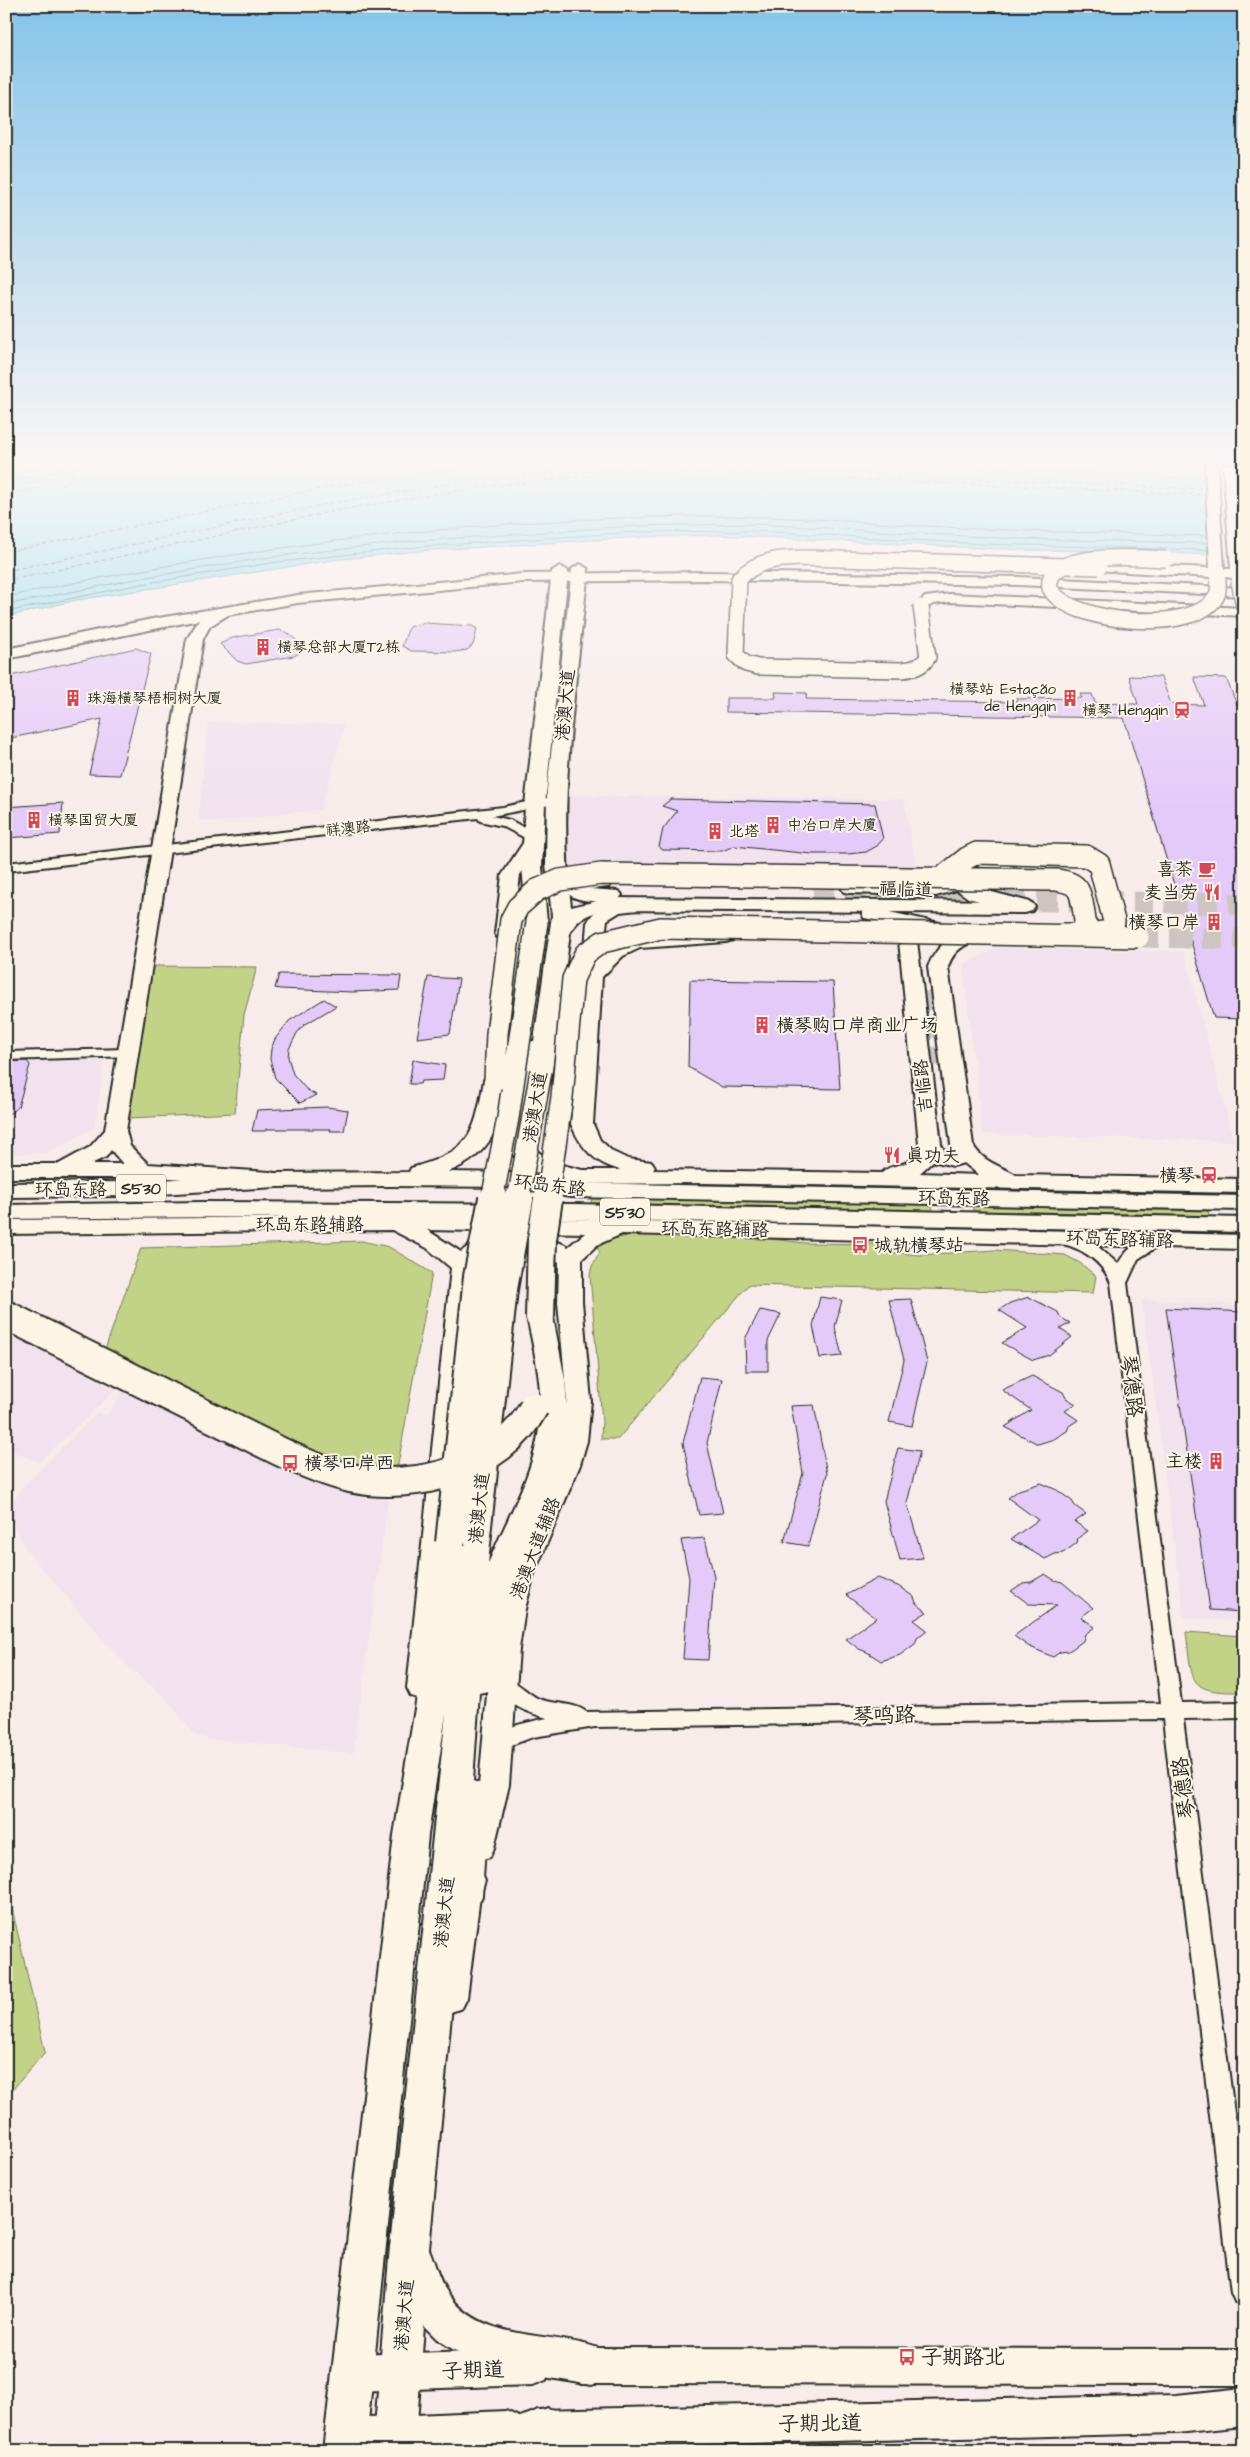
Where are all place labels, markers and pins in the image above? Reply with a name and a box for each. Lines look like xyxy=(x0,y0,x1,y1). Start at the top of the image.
building icon: 横琴总部大厦T2栋 xyxy=(253,637,273,657)
place label: 横琴总部大厦T2栋 xyxy=(277,637,400,658)
place label: 橫琴站 Estação de Hengqin xyxy=(949,679,1057,718)
building icon: 珠海横琴梧桐树大厦 xyxy=(63,688,83,708)
place label: 珠海横琴梧桐树大厦 xyxy=(87,688,222,709)
building icon: 橫琴站 Estação de Hengqin xyxy=(1060,688,1080,708)
place label: 橫琴 Hengqin xyxy=(1082,700,1168,722)
station icon: 橫琴 Hengqin xyxy=(1172,700,1192,720)
building icon: 横琴国贸大厦 xyxy=(24,810,44,830)
place label: 横琴国贸大厦 xyxy=(48,810,138,831)
building icon: 中冶口岸大廈 xyxy=(763,815,783,835)
place label: 中冶口岸大廈 xyxy=(787,815,877,836)
building icon: 北塔 xyxy=(705,821,725,841)
place label: 北塔 xyxy=(729,821,759,842)
place label: 喜茶 xyxy=(1157,857,1193,882)
cafe icon: 喜茶 xyxy=(1197,859,1217,879)
place label: 麦当劳 xyxy=(1144,880,1198,905)
restaurant icon: 麦当劳 xyxy=(1202,882,1222,902)
place label: 横琴口岸 xyxy=(1128,910,1200,935)
building icon: 横琴口岸 xyxy=(1204,912,1224,932)
place label: 横琴购口岸商业广场 xyxy=(776,1013,938,1038)
building icon: 横琴购口岸商业广场 xyxy=(752,1015,772,1035)
place label: 真功夫 xyxy=(906,1143,960,1168)
restaurant icon: 真功夫 xyxy=(882,1145,902,1165)
place label: 横琴 xyxy=(1159,1163,1195,1188)
station icon: 横琴 xyxy=(1199,1165,1219,1185)
place label: 城轨横琴站 xyxy=(874,1233,964,1258)
bus stop icon: 城轨横琴站 xyxy=(850,1235,870,1255)
place label: 主楼 xyxy=(1166,1449,1202,1474)
place label: 横琴口岸西 xyxy=(304,1451,394,1476)
building icon: 主楼 xyxy=(1206,1451,1226,1471)
bus stop icon: 横琴口岸西 xyxy=(280,1453,300,1473)
place label: 子期路北 xyxy=(921,2343,1005,2372)
bus stop icon: 子期路北 xyxy=(897,2347,917,2367)

